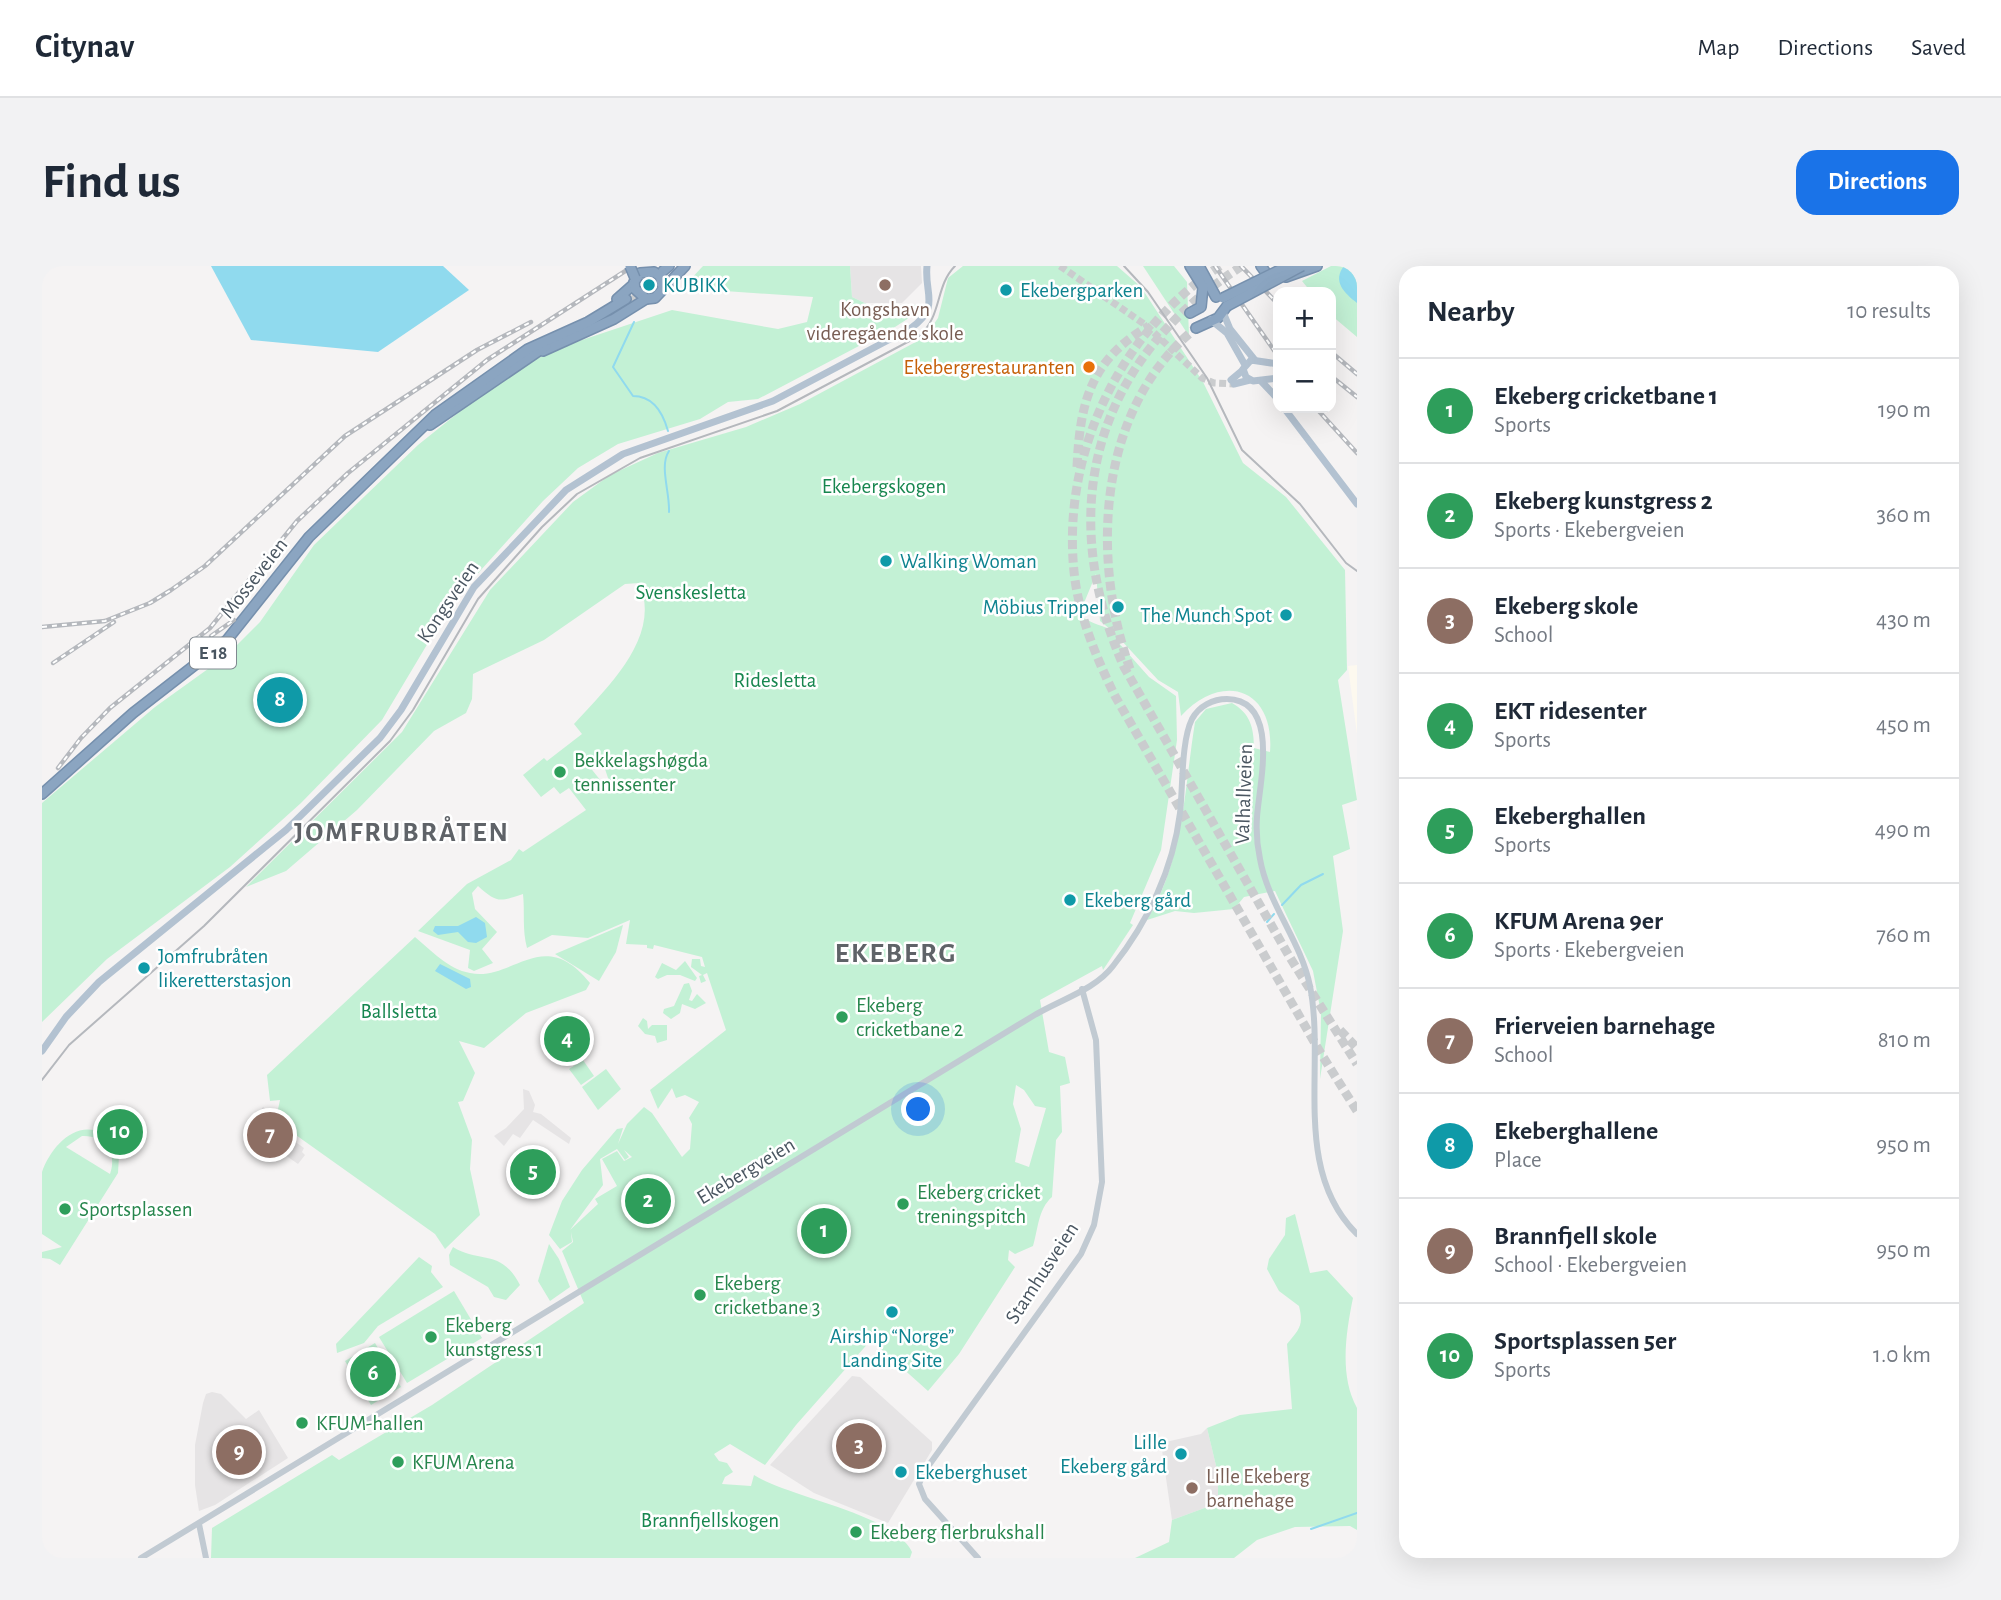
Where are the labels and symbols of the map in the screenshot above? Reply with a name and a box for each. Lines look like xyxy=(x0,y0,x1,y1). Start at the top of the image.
place label: KUBIKK xyxy=(663,275,728,296)
marker: KUBIKK xyxy=(641,277,657,293)
marker: Kongshavn videregående skole xyxy=(877,277,893,293)
place label: Ekebergparken xyxy=(1020,280,1143,301)
marker: Ekebergparken xyxy=(998,282,1014,298)
place label: Kongshavn videregående skole xyxy=(806,299,964,344)
place label: Ekebergrestauranten xyxy=(904,357,1075,378)
marker: Ekebergrestauranten xyxy=(1081,359,1097,375)
park label: Ekebergskogen xyxy=(822,476,946,497)
street label: Mosseveien xyxy=(216,534,292,622)
place label: Walking Woman xyxy=(900,551,1037,572)
marker: Walking Woman xyxy=(878,553,894,569)
street label: Kongsveien xyxy=(413,557,483,647)
park label: Svenskesletta xyxy=(635,582,747,603)
place label: Möbius Trippel xyxy=(983,597,1104,618)
marker: Möbius Trippel xyxy=(1110,599,1126,615)
place label: The Munch Spot xyxy=(1140,605,1272,626)
marker: The Munch Spot xyxy=(1278,607,1294,623)
road number: E 18 xyxy=(190,638,236,668)
park label: Ridesletta xyxy=(733,670,817,691)
pin: 8 xyxy=(257,674,303,726)
street label: Valhallveien xyxy=(1232,743,1256,845)
place label: Bekkelagshøgda tennissenter xyxy=(574,750,708,795)
marker: Bekkelagshøgda tennissenter xyxy=(552,764,568,780)
district label: JOMFRUBRÅTEN xyxy=(294,816,510,847)
place label: Ekeberg gård xyxy=(1084,890,1191,911)
marker: Ekeberg gård xyxy=(1062,892,1078,908)
district label: EKEBERG xyxy=(835,940,957,968)
place label: Jomfrubråten likeretterstasjon xyxy=(158,946,292,991)
marker: Jomfrubråten likeretterstasjon xyxy=(136,960,152,976)
place label: Ekeberg cricketbane 2 xyxy=(856,995,963,1040)
park label: Ballsletta xyxy=(360,1001,438,1022)
marker: Ekeberg cricketbane 2 xyxy=(834,1009,850,1025)
pin: 4 xyxy=(544,1013,590,1065)
your location xyxy=(901,1092,935,1126)
pin: 10 xyxy=(97,1106,143,1158)
pin: 7 xyxy=(247,1109,293,1161)
street label: Ekebergveien xyxy=(693,1134,799,1208)
pin: 5 xyxy=(510,1146,556,1198)
pin: 2 xyxy=(625,1175,671,1227)
place label: Ekeberg cricket treningspitch xyxy=(917,1182,1041,1227)
marker: Ekeberg cricket treningspitch xyxy=(895,1196,911,1212)
place label: Sportsplassen xyxy=(79,1199,193,1220)
marker: Sportsplassen xyxy=(57,1201,73,1217)
pin: 1 xyxy=(801,1205,847,1257)
street label: Stamhusveien xyxy=(1002,1219,1082,1327)
place label: Ekeberg cricketbane 3 xyxy=(714,1273,820,1318)
marker: Ekeberg cricketbane 3 xyxy=(692,1287,708,1303)
marker: Airship “Norge” Landing Site xyxy=(884,1304,900,1320)
place label: Ekeberg kunstgress 1 xyxy=(445,1315,543,1360)
place label: Airship “Norge” Landing Site xyxy=(830,1326,954,1371)
marker: Ekeberg kunstgress 1 xyxy=(423,1329,439,1345)
pin: 6 xyxy=(350,1348,396,1400)
place label: KFUM-hallen xyxy=(316,1413,424,1434)
marker: KFUM-hallen xyxy=(294,1415,310,1431)
pin: 3 xyxy=(836,1420,882,1472)
pin: 9 xyxy=(216,1426,262,1478)
place label: Lille Ekeberg gård xyxy=(1060,1432,1167,1477)
marker: Lille Ekeberg gård xyxy=(1173,1446,1189,1462)
place label: KFUM Arena xyxy=(412,1452,515,1473)
marker: KFUM Arena xyxy=(390,1454,406,1470)
place label: Ekeberghuset xyxy=(915,1462,1028,1483)
marker: Ekeberghuset xyxy=(893,1464,909,1480)
place label: Lille Ekeberg barnehage xyxy=(1206,1466,1311,1511)
marker: Lille Ekeberg barnehage xyxy=(1184,1480,1200,1496)
park label: Brannfjellskogen xyxy=(641,1510,779,1532)
place label: Ekeberg flerbrukshall xyxy=(870,1522,1045,1543)
marker: Ekeberg flerbrukshall xyxy=(848,1524,864,1540)

